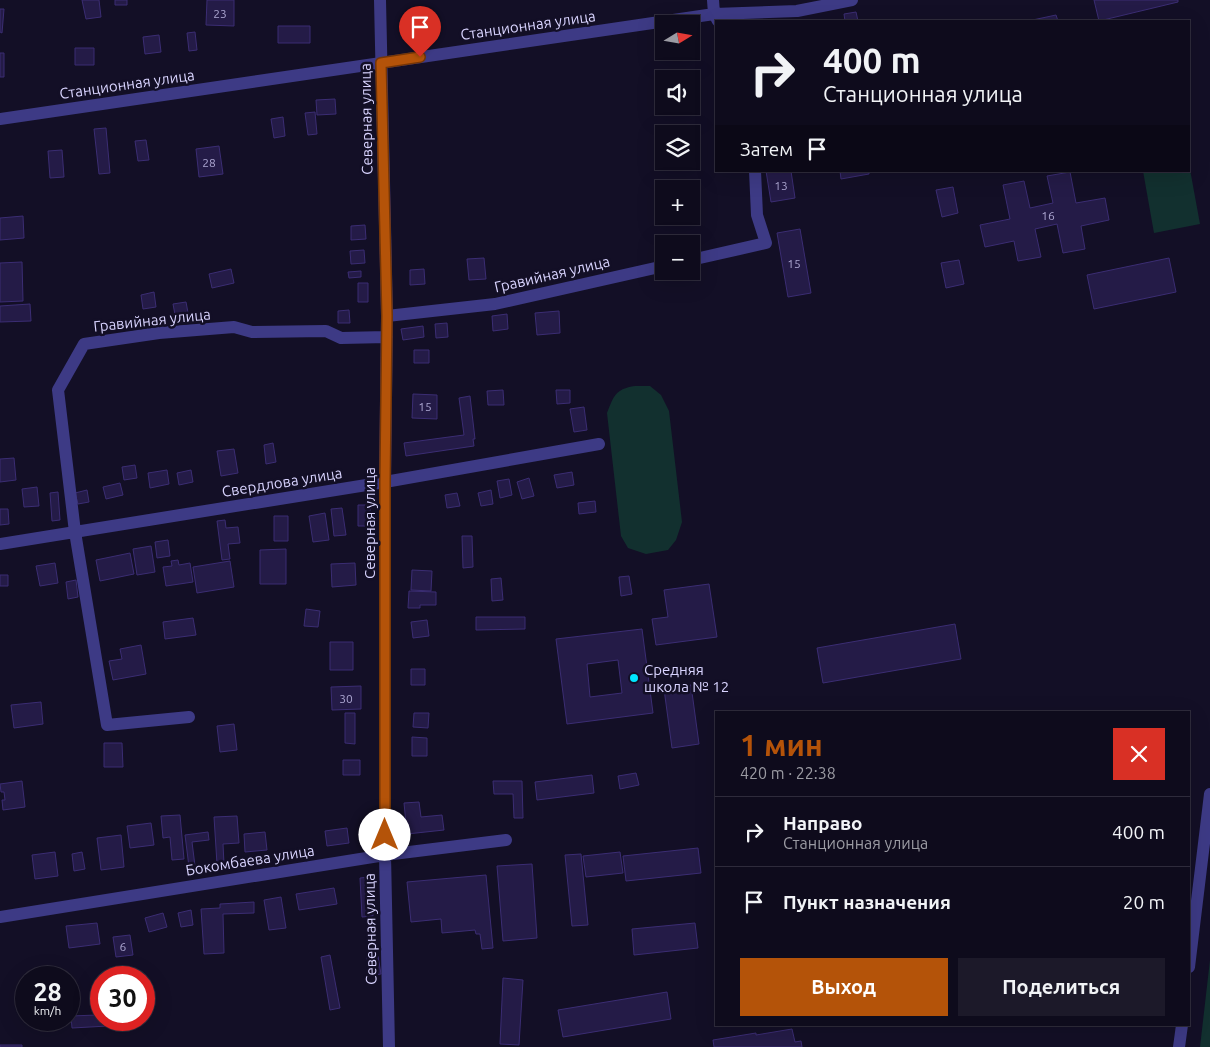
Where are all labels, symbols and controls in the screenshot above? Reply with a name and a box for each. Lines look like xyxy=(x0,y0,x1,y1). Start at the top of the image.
pin xyxy=(399,6,441,57)
house number: 23 xyxy=(213,7,227,20)
street label: Станционная улица xyxy=(459,7,597,43)
icon: arrive xyxy=(406,13,434,41)
north arrow xyxy=(655,15,700,60)
map controls xyxy=(655,15,700,280)
icon: right xyxy=(740,40,805,105)
text: 400 m xyxy=(823,40,921,80)
street label: Северная улица xyxy=(357,63,375,175)
street label: Станционная улица xyxy=(58,66,196,102)
button: sound xyxy=(655,70,700,115)
text: Станционная улица xyxy=(823,81,1023,106)
button: layers xyxy=(655,125,700,170)
icon: arrive xyxy=(803,135,831,163)
text: Затем xyxy=(740,138,793,160)
house number: 28 xyxy=(202,156,216,169)
house number: 13 xyxy=(774,179,788,192)
button: + xyxy=(655,180,700,225)
house number: 16 xyxy=(1041,209,1055,222)
button: − xyxy=(655,235,700,280)
street label: Гравийная улица xyxy=(493,252,611,296)
house number: 15 xyxy=(787,257,801,270)
street label: Гравийная улица xyxy=(93,305,211,335)
house number: 15 xyxy=(418,400,432,413)
street label: Свердлова улица xyxy=(221,464,343,500)
street label: Северная улица xyxy=(361,467,378,579)
place label: Средняя школа № 12 xyxy=(644,661,729,695)
marker: Средняя школа № 12 xyxy=(628,672,640,684)
house number: 30 xyxy=(339,692,353,705)
text: 1 мин xyxy=(740,728,823,762)
button: close xyxy=(1113,728,1165,780)
text: 420 m · 22:38 xyxy=(740,764,836,782)
position arrow xyxy=(358,808,410,860)
text: Направо xyxy=(783,812,863,834)
icon: right xyxy=(740,818,768,846)
text: 400 m xyxy=(1112,821,1165,843)
text: Станционная улица xyxy=(783,834,928,852)
street label: Бокомбаева улица xyxy=(184,841,316,879)
street label: Северная улица xyxy=(361,873,379,985)
icon: arrive xyxy=(740,888,768,916)
text: Пункт назначения xyxy=(783,891,951,913)
text: 20 m xyxy=(1123,891,1165,913)
house number: 6 xyxy=(120,940,127,953)
button: Выход xyxy=(740,958,948,1016)
button: Поделиться xyxy=(958,958,1165,1016)
speed limit sign: 30 xyxy=(90,966,155,1031)
text: 28 xyxy=(33,978,62,1006)
text: km/h xyxy=(34,1004,61,1017)

